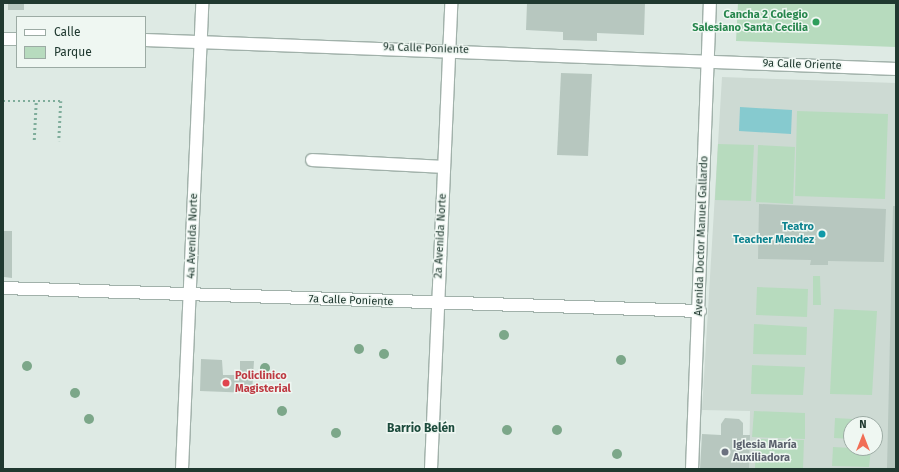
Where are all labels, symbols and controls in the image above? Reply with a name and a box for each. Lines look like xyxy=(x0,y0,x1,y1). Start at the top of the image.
place label: Cancha 2 Colegio Salesiano Santa Cecilia xyxy=(692,9,808,35)
legend xyxy=(16,16,146,68)
marker: Cancha 2 Colegio Salesiano Santa Cecilia xyxy=(811,17,821,27)
text: Calle xyxy=(54,25,81,39)
street label: 9a Calle Poniente xyxy=(383,41,469,57)
text: Parque xyxy=(54,45,92,59)
street label: 9a Calle Oriente xyxy=(762,57,842,73)
street label: Avenida Doctor Manuel Gallardo xyxy=(693,156,711,316)
street label: 4a Avenida Norte xyxy=(185,193,201,279)
street label: 2a Avenida Norte xyxy=(432,193,450,279)
place label: Teatro Teacher Mendez xyxy=(733,221,814,247)
marker: Teatro Teacher Mendez xyxy=(817,229,827,239)
street label: 7a Calle Poniente xyxy=(308,293,394,309)
place label: Policlinico Magisterial xyxy=(235,370,291,396)
marker: Policlinico Magisterial xyxy=(220,377,232,389)
north arrow xyxy=(843,416,883,456)
text: N xyxy=(859,418,867,431)
district label: Barrio Belén xyxy=(387,422,455,436)
place label: Iglesia María Auxiliadora xyxy=(733,439,797,465)
marker: Iglesia María Auxiliadora xyxy=(720,447,730,457)

